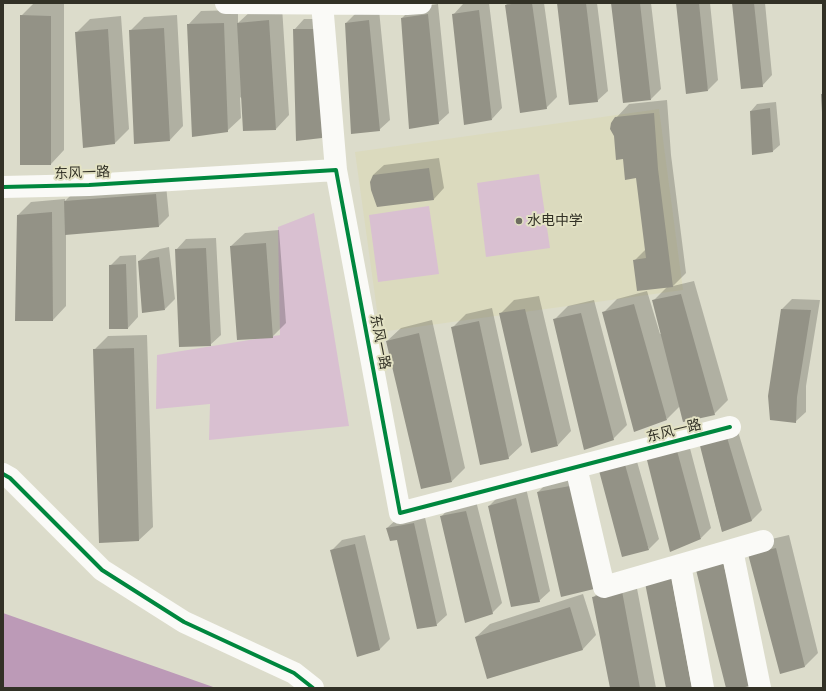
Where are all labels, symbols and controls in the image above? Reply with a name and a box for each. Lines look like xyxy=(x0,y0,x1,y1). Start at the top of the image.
street label: 东风一路 xyxy=(54,164,110,182)
place label: 水电中学 xyxy=(527,213,583,229)
marker: 水电中学 xyxy=(514,216,524,226)
street label: 东风一路 xyxy=(366,313,394,371)
street label: 东风一路 xyxy=(645,416,703,446)

